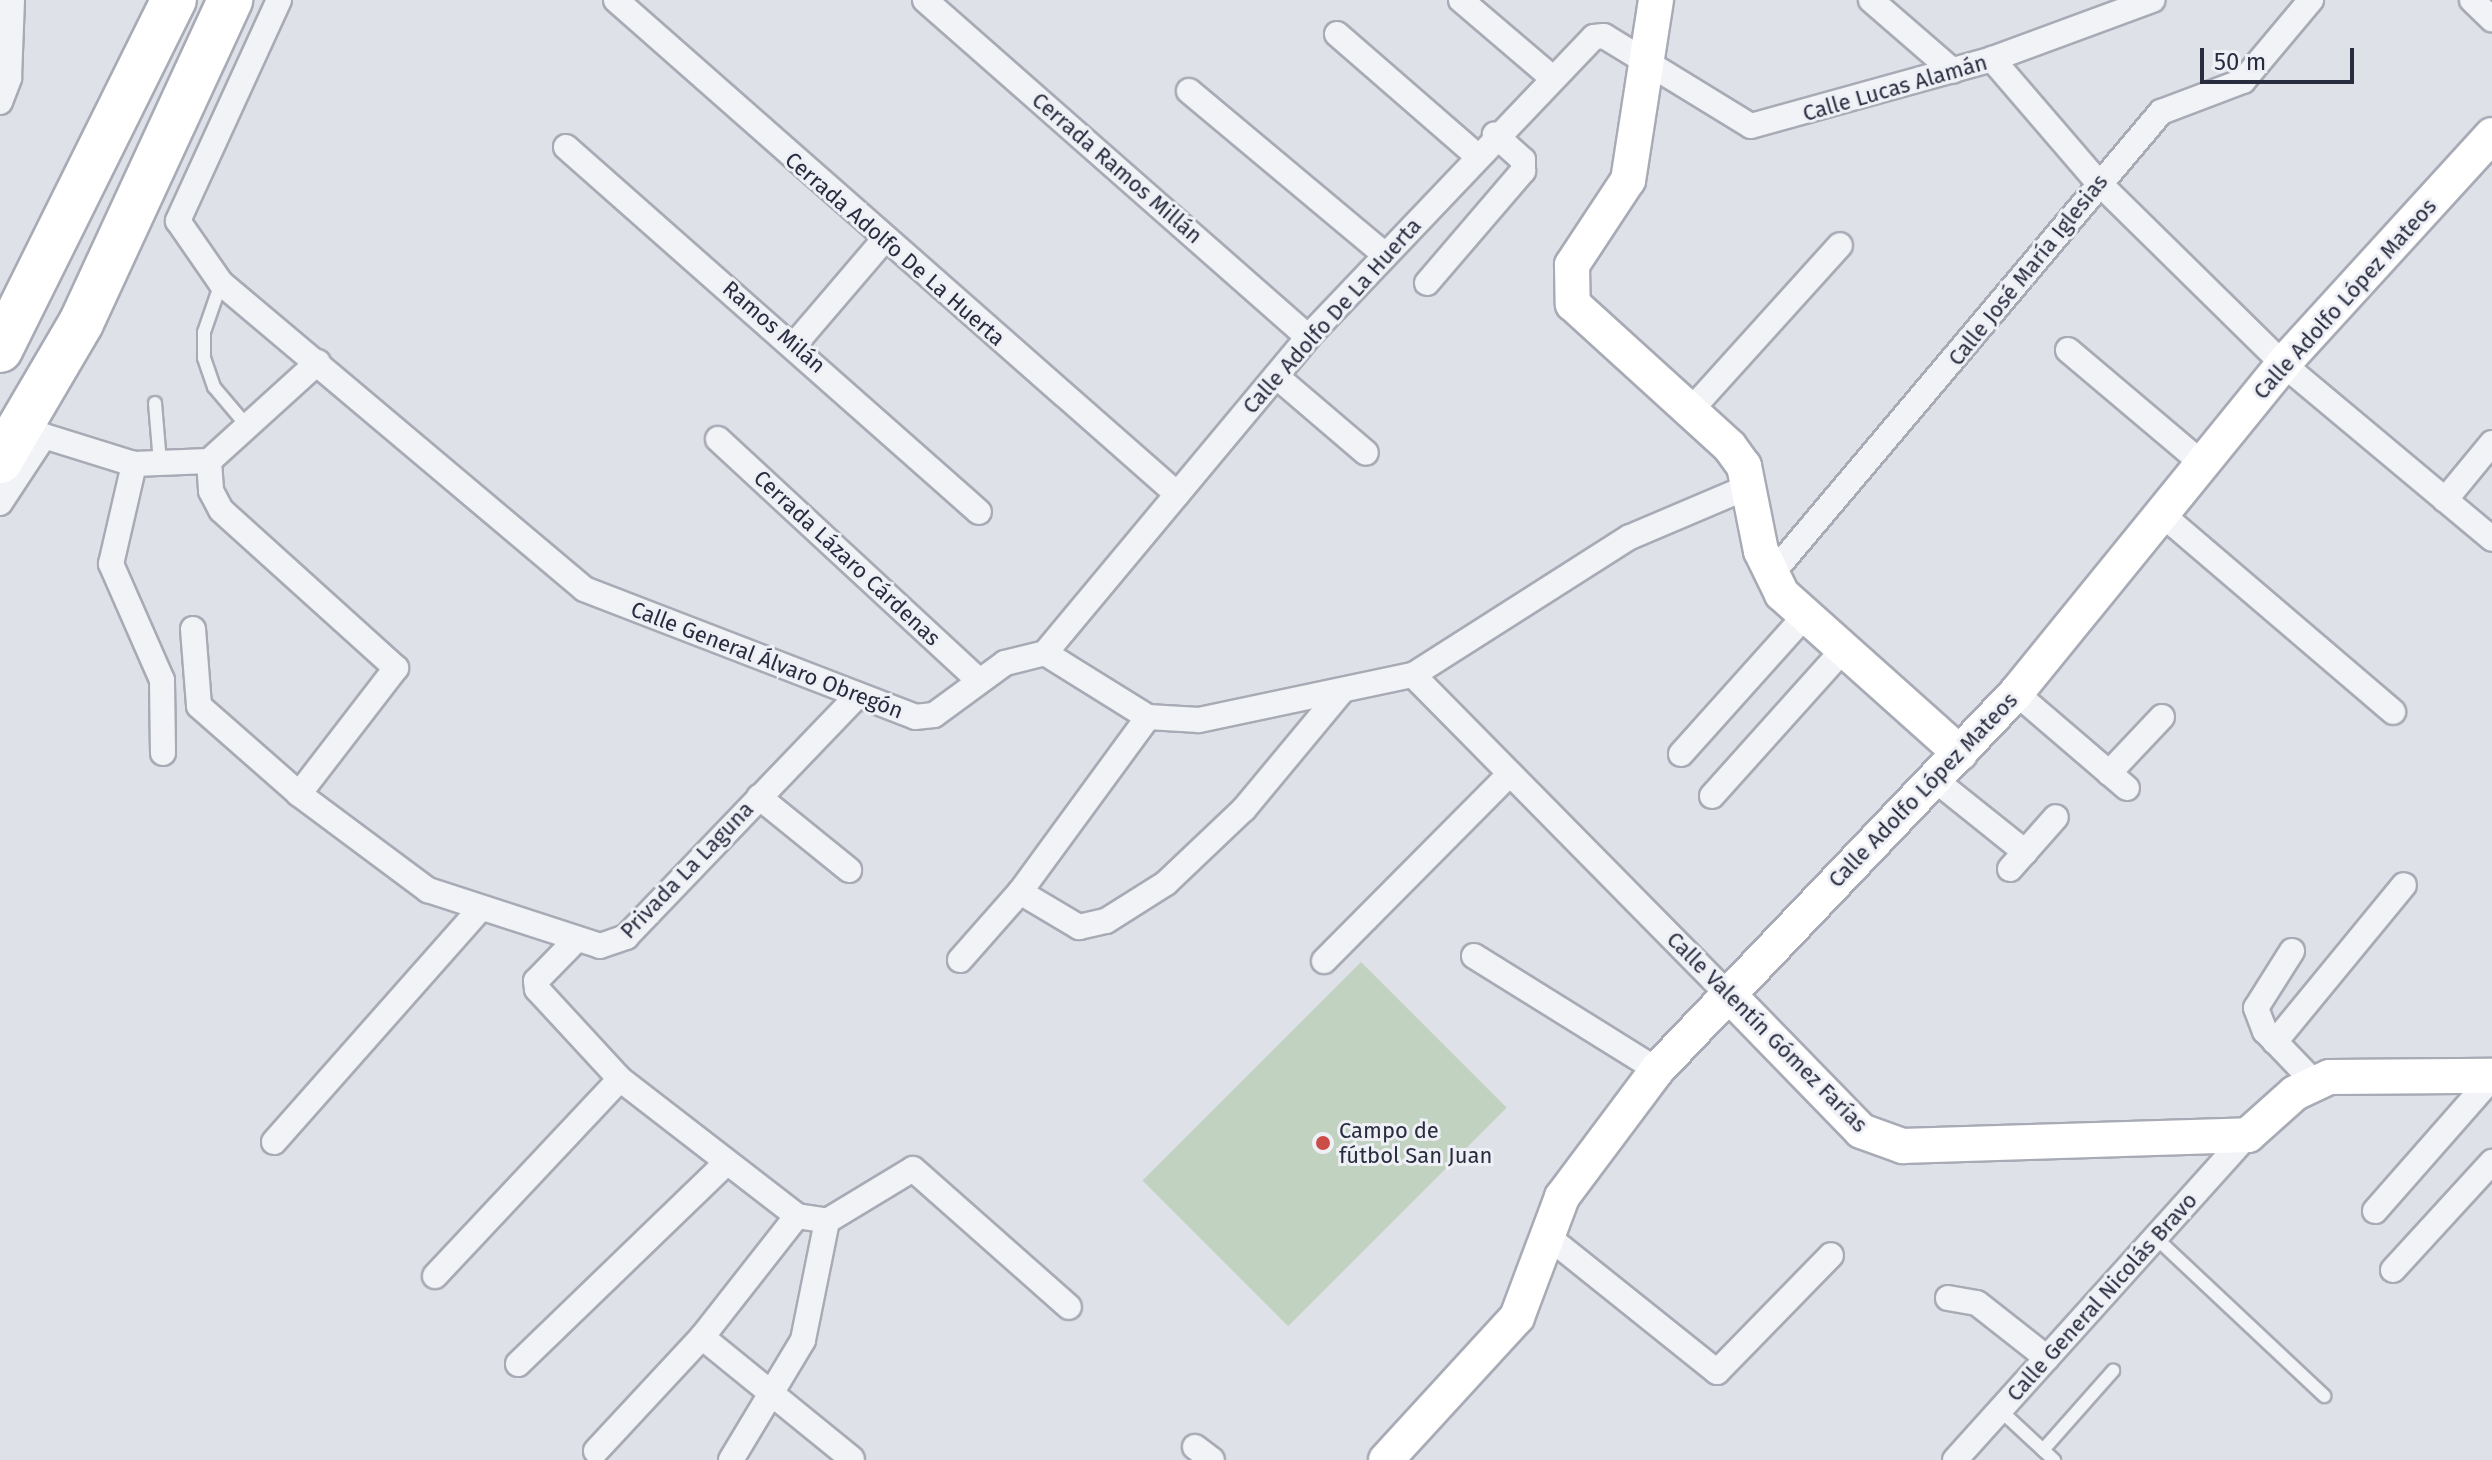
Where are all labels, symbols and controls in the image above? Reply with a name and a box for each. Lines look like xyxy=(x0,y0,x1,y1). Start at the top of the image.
scale bar xyxy=(2204,32,2358,82)
text: 50 m xyxy=(2214,48,2266,76)
street label: Calle Lucas Alamán xyxy=(1800,49,1990,127)
street label: Cerrada Ramos Millán xyxy=(1027,87,1207,249)
street label: Cerrada Adolfo De La Huerta xyxy=(780,146,1010,352)
street label: Calle José María Iglesias xyxy=(1943,169,2113,371)
street label: Calle Adolfo López Mateos xyxy=(2248,193,2442,405)
street label: Calle Adolfo De La Huerta xyxy=(1237,213,1427,419)
street label: Ramos Milán xyxy=(717,275,831,379)
street label: Cerrada Lázaro Cárdenas xyxy=(748,465,946,651)
street label: Calle General Álvaro Obregón xyxy=(627,596,907,724)
street label: Calle Adolfo López Mateos xyxy=(1823,687,2023,893)
street label: Privada La Laguna xyxy=(615,796,759,944)
street label: Calle Valentín Gómez Farías xyxy=(1661,926,1873,1138)
place label: Campo de fútbol San Juan xyxy=(1339,1117,1492,1168)
marker: Campo de fútbol San Juan xyxy=(1314,1134,1332,1152)
street label: Calle General Nicolás Bravo xyxy=(2001,1187,2203,1407)

